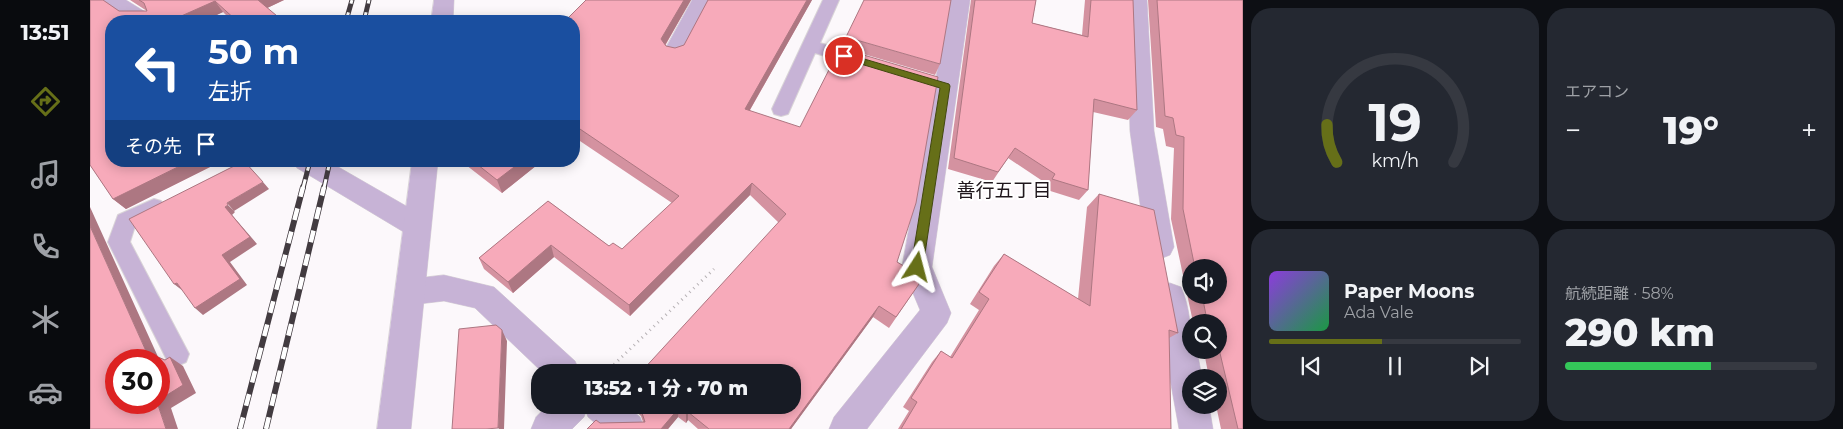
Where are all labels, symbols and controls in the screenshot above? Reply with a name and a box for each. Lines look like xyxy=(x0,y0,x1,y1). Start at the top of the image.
text: 13:51 xyxy=(20,19,70,46)
text: 50 m xyxy=(208,30,299,73)
icon: left xyxy=(125,35,190,100)
pin xyxy=(823,35,865,77)
icon: arrive xyxy=(830,42,858,70)
text: 左折 xyxy=(208,78,252,105)
text: エアコン xyxy=(1565,82,1629,101)
icon: directions xyxy=(28,84,63,119)
text: 19 xyxy=(1368,91,1422,154)
text: 19° xyxy=(1663,107,1719,154)
text: − xyxy=(1565,113,1581,147)
text: + xyxy=(1801,113,1817,147)
icon: arrive xyxy=(192,130,220,158)
text: その先 xyxy=(125,135,182,158)
text: km/h xyxy=(1371,150,1419,171)
icon: music xyxy=(28,157,63,192)
district label: 善行五丁目 xyxy=(956,179,1052,202)
icon: phone xyxy=(28,229,63,264)
position arrow xyxy=(890,240,942,292)
map controls xyxy=(1182,259,1227,414)
button: sound xyxy=(1182,259,1227,304)
text: Paper Moons xyxy=(1344,280,1474,303)
text: 航続距離 · 58% xyxy=(1565,284,1674,303)
icon: climate xyxy=(28,302,63,337)
text: Ada Vale xyxy=(1344,303,1414,322)
text: 290 km xyxy=(1565,309,1715,356)
button: search xyxy=(1182,314,1227,359)
speed limit sign: 30 xyxy=(105,349,170,414)
icon: previous xyxy=(1297,352,1325,380)
icon: pause xyxy=(1381,352,1409,380)
icon: next xyxy=(1465,352,1493,380)
button: layers xyxy=(1182,369,1227,414)
icon: car xyxy=(28,375,63,410)
text: 13:52 · 1 分 · 70 m xyxy=(584,377,748,400)

